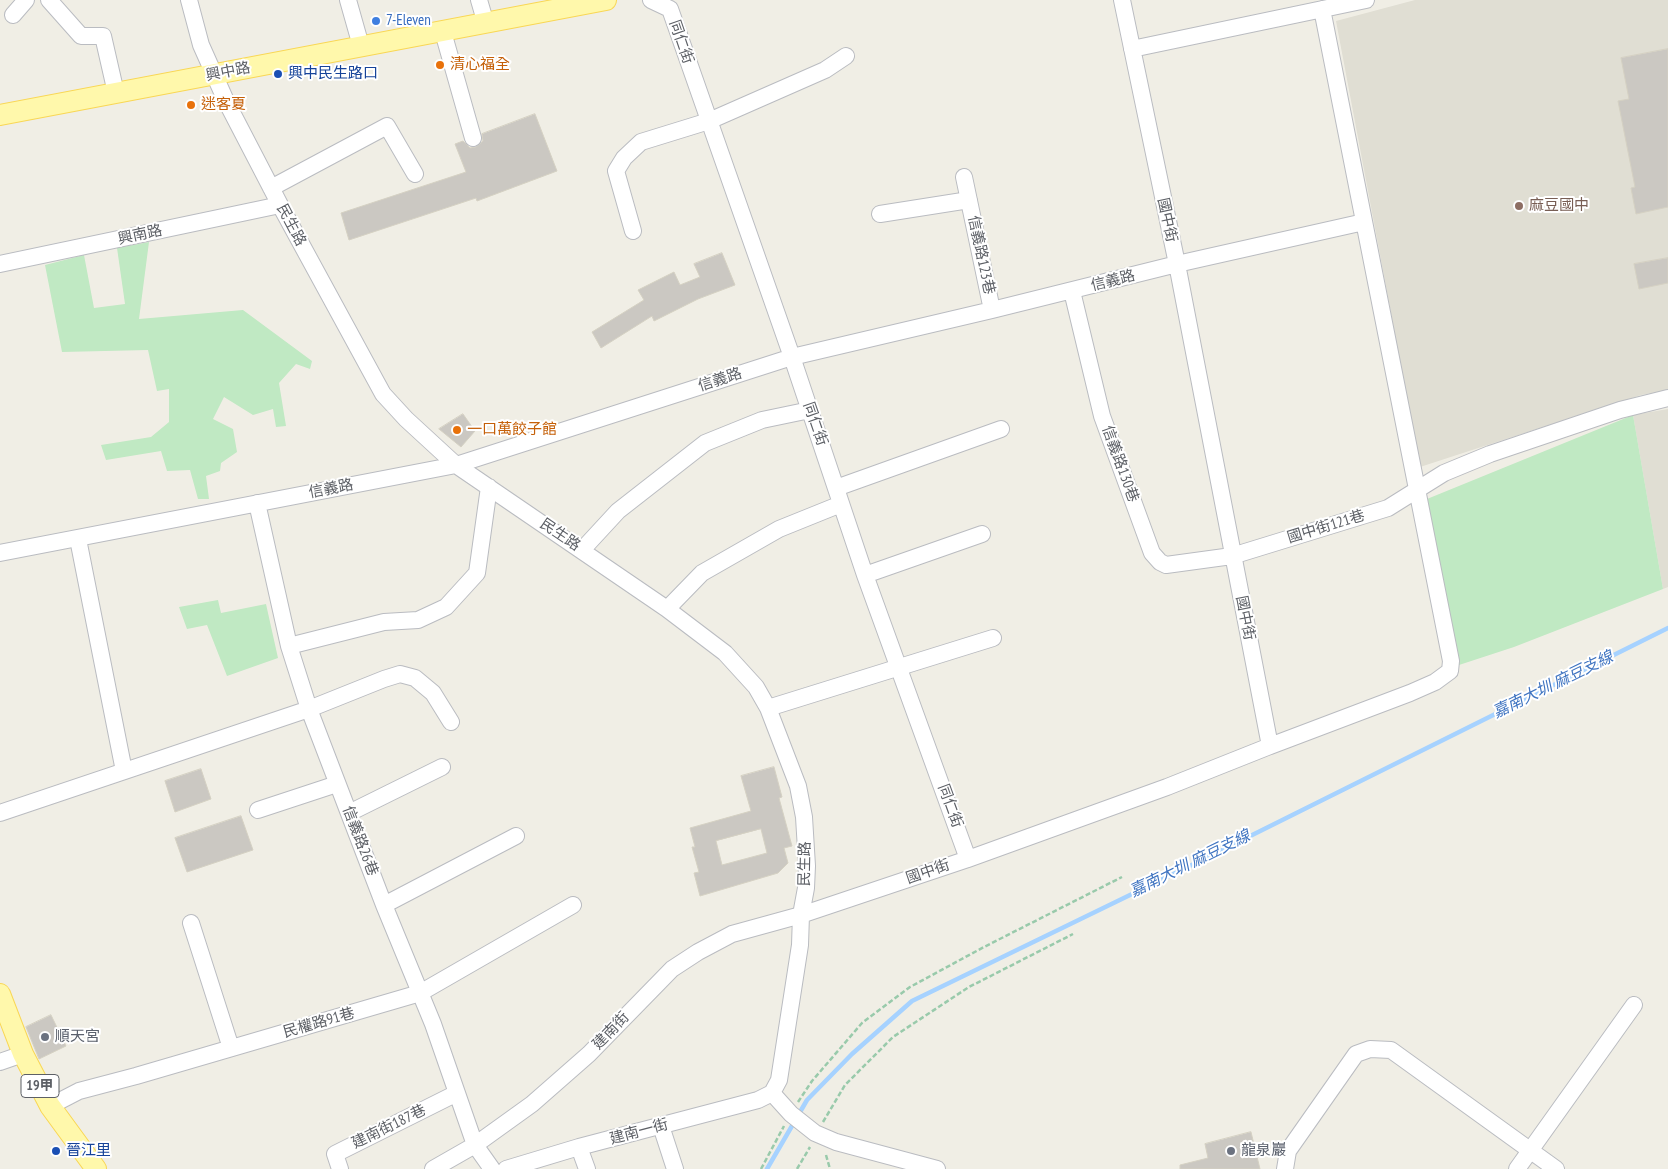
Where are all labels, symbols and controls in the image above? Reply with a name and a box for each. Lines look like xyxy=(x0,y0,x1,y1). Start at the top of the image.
place label: 7-Eleven xyxy=(386,12,431,30)
marker: 7-Eleven xyxy=(370,15,382,27)
street label: 同仁街 xyxy=(665,18,697,66)
place label: 清心福全 xyxy=(450,56,510,74)
street label: 興中路 xyxy=(204,59,252,85)
marker: 清心福全 xyxy=(434,59,446,71)
place label: 興中民生路口 xyxy=(288,65,378,83)
marker: 興中民生路口 xyxy=(272,68,284,80)
place label: 迷客夏 xyxy=(201,96,246,114)
marker: 迷客夏 xyxy=(185,99,197,111)
street label: 國中街 xyxy=(1154,196,1180,244)
place label: 麻豆國中 xyxy=(1529,197,1589,215)
marker: 麻豆國中 xyxy=(1513,200,1525,212)
street label: 民生路 xyxy=(272,201,310,249)
street label: 信義路123巷 xyxy=(964,214,998,296)
street label: 興南路 xyxy=(116,222,164,248)
street label: 信義路 xyxy=(1089,267,1137,295)
street label: 信義路 xyxy=(696,364,744,396)
street label: 同仁街 xyxy=(799,400,831,448)
place label: 一口萬餃子館 xyxy=(467,421,557,439)
street label: 信義路130巷 xyxy=(1098,423,1142,505)
marker: 一口萬餃子館 xyxy=(451,424,463,436)
street label: 信義路 xyxy=(307,476,355,502)
street label: 國中街121巷 xyxy=(1285,507,1367,547)
street label: 民生路 xyxy=(536,515,584,555)
street label: 國中街 xyxy=(1232,594,1258,642)
water label: 嘉南大圳 麻豆支線 xyxy=(1490,648,1616,722)
street label: 同仁街 xyxy=(934,782,966,830)
street label: 信義路26巷 xyxy=(338,803,382,879)
water label: 嘉南大圳 麻豆支線 xyxy=(1127,827,1253,901)
street label: 民生路 xyxy=(796,841,814,887)
street label: 國中街 xyxy=(904,856,952,888)
street label: 民權路91巷 xyxy=(281,1004,357,1042)
street label: 建南街 xyxy=(589,1009,633,1053)
place label: 順天宮 xyxy=(55,1028,100,1046)
marker: 順天宮 xyxy=(39,1031,51,1043)
road number: 19甲 xyxy=(21,1074,59,1098)
street label: 建南街187巷 xyxy=(349,1101,429,1153)
street label: 建南一街 xyxy=(608,1116,670,1148)
place label: 晉江里 xyxy=(66,1142,111,1160)
place label: 龍泉巖 xyxy=(1241,1142,1286,1160)
marker: 晉江里 xyxy=(50,1145,62,1157)
marker: 龍泉巖 xyxy=(1225,1145,1237,1157)

